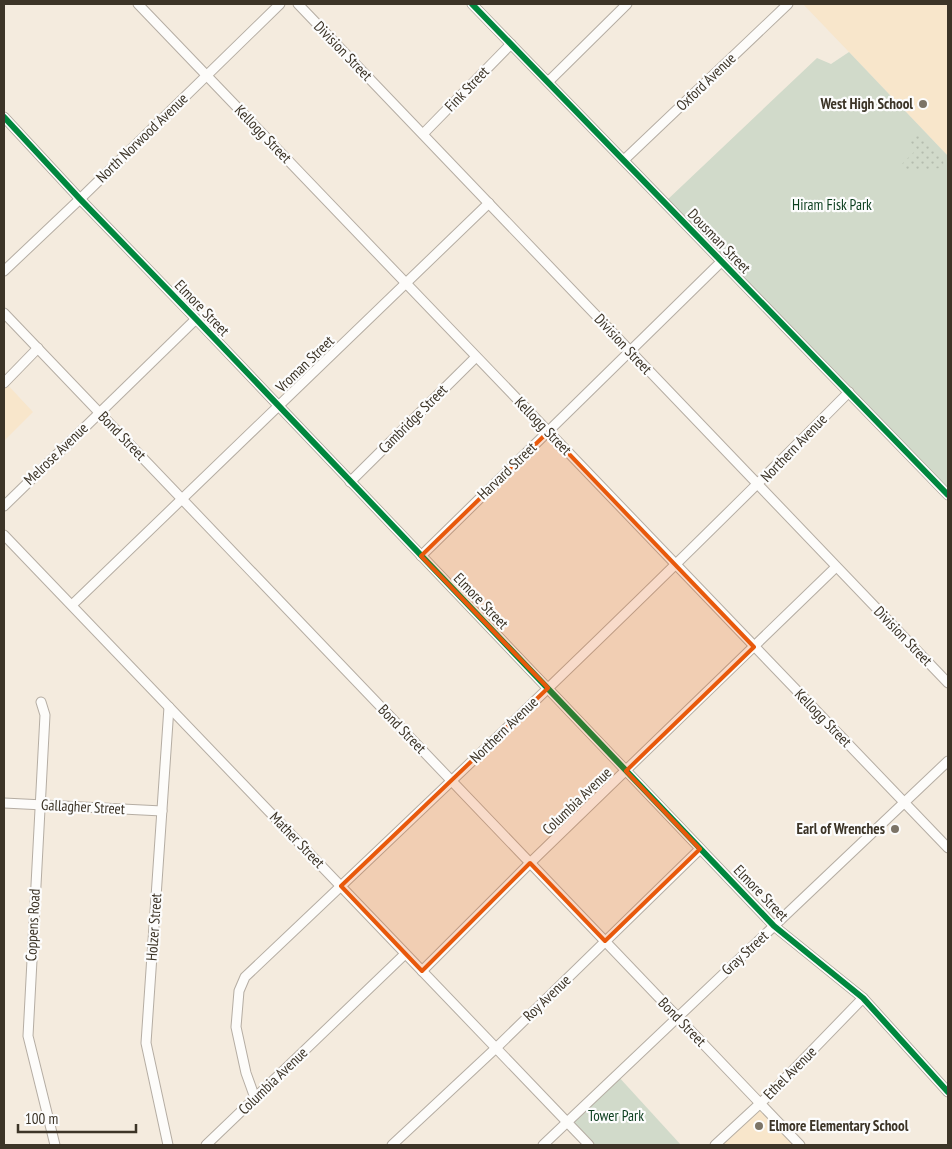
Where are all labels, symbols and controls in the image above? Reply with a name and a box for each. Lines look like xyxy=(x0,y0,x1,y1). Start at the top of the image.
street label: Division Street xyxy=(310,17,377,85)
street label: Oxford Avenue xyxy=(672,49,739,115)
street label: Fink Street xyxy=(440,62,493,115)
street label: North Norwood Avenue xyxy=(92,89,192,186)
place label: West High School xyxy=(819,94,913,113)
marker: West High School xyxy=(917,98,929,110)
street label: Kellogg Street xyxy=(231,101,296,167)
park label: Hiram Fisk Park xyxy=(792,195,872,214)
street label: Dousman Street xyxy=(684,204,755,277)
street label: Elmore Street xyxy=(171,276,234,340)
street label: Division Street xyxy=(591,309,656,378)
street label: Vroman Street xyxy=(271,331,338,397)
street label: Cambridge Street xyxy=(374,380,451,457)
street label: Kellogg Street xyxy=(511,393,576,459)
street label: Bond Street xyxy=(94,407,150,464)
street label: Northern Avenue xyxy=(756,410,831,486)
street label: Melrose Avenue xyxy=(20,418,92,489)
street label: Harvard Street xyxy=(473,438,540,503)
street label: Elmore Street xyxy=(450,569,513,633)
street label: Division Street xyxy=(870,602,937,670)
street label: Kellogg Street xyxy=(791,685,856,751)
street label: Northern Avenue xyxy=(466,692,542,767)
street label: Bond Street xyxy=(374,700,430,757)
street label: Columbia Avenue xyxy=(538,763,615,838)
street label: Gallagher Street xyxy=(41,795,125,818)
street label: Mather Street xyxy=(266,808,329,872)
place label: Earl of Wrenches xyxy=(797,819,885,838)
marker: Earl of Wrenches xyxy=(889,823,901,835)
street label: Elmore Street xyxy=(730,861,793,925)
street label: Coppens Road xyxy=(21,888,44,962)
street label: Holzer Street xyxy=(142,892,165,961)
street label: Gray Street xyxy=(717,926,772,979)
street label: Roy Avenue xyxy=(519,970,574,1025)
street label: Bond Street xyxy=(654,993,710,1050)
street label: Ethel Avenue xyxy=(759,1042,820,1103)
street label: Columbia Avenue xyxy=(234,1043,311,1118)
scale bar xyxy=(18,1102,135,1134)
park label: Tower Park xyxy=(588,1106,644,1125)
text: 100 m xyxy=(25,1109,58,1128)
place label: Elmore Elementary School xyxy=(769,1116,909,1135)
marker: Elmore Elementary School xyxy=(753,1120,765,1132)

